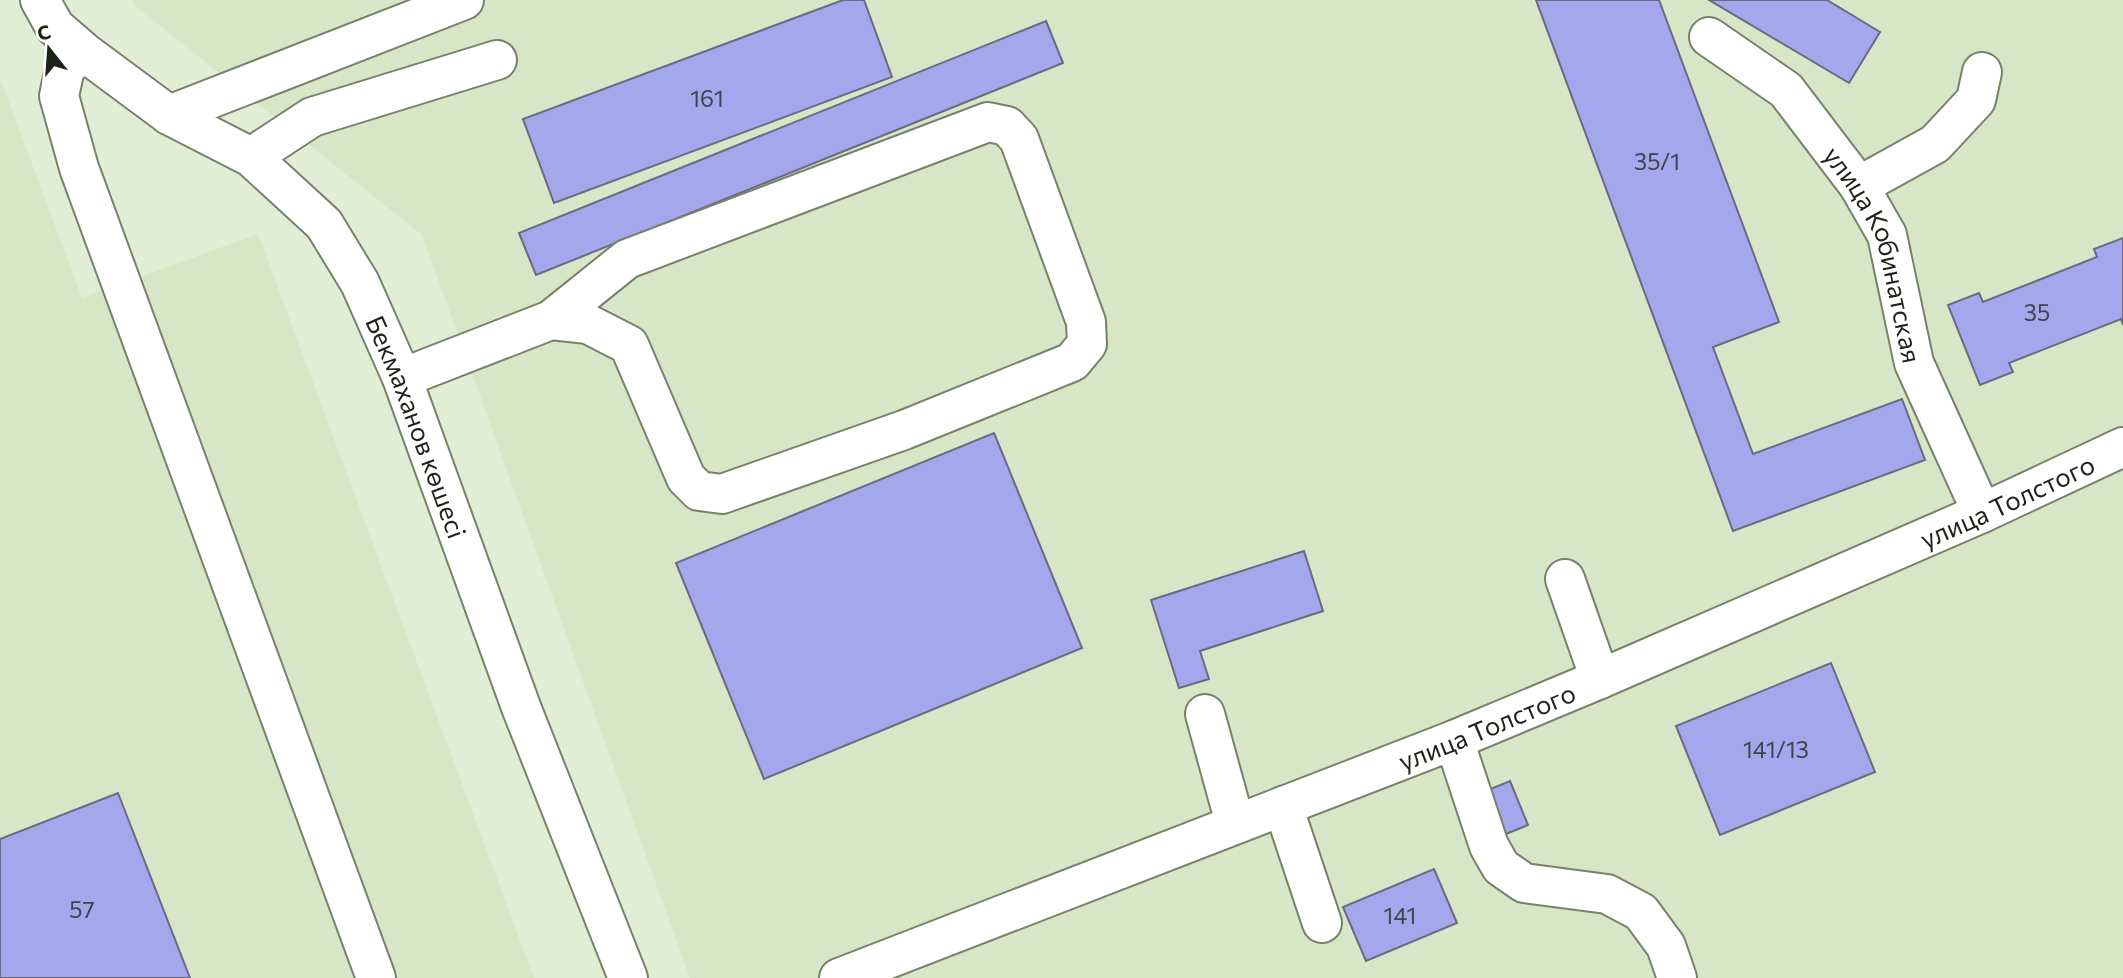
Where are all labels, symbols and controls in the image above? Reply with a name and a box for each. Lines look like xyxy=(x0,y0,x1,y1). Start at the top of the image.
north arrow xyxy=(14,14,84,84)
text: С xyxy=(34,19,53,45)
house number: 161 xyxy=(690,84,724,112)
street label: улица Кобинатская xyxy=(1818,139,1929,365)
house number: 35/1 xyxy=(1634,147,1680,175)
house number: 35 xyxy=(2024,298,2050,326)
street label: Бекмаханов көшесі xyxy=(361,310,474,542)
street label: улица Толстого xyxy=(1915,447,2099,554)
street label: улица Толстого xyxy=(1394,676,1580,776)
house number: 141/13 xyxy=(1743,735,1809,763)
house number: 57 xyxy=(69,895,95,923)
house number: 141 xyxy=(1384,901,1416,929)

